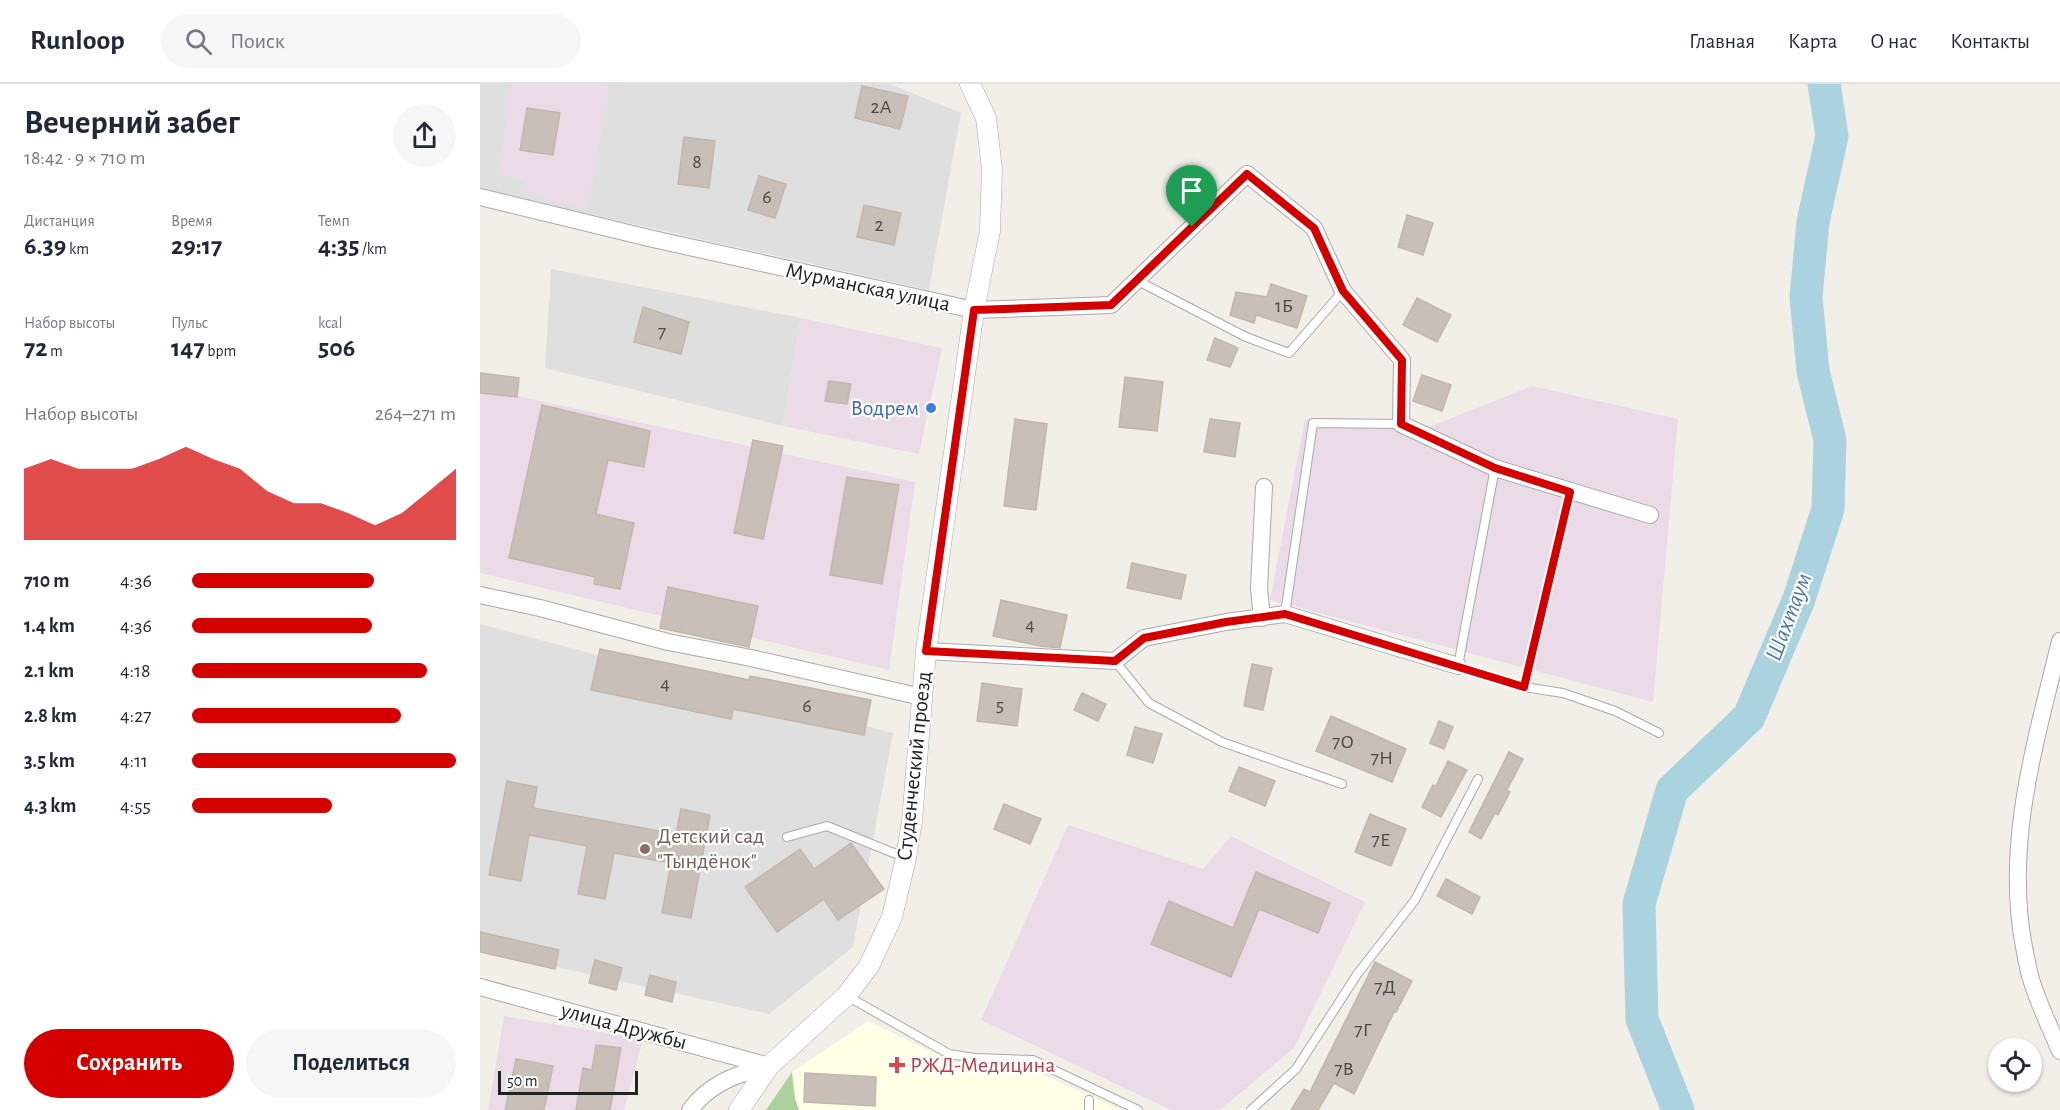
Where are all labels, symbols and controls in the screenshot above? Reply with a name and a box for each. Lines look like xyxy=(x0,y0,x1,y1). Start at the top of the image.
search box xyxy=(161,14,581,68)
icon: search xyxy=(182,25,215,58)
text: Runloop xyxy=(30,27,125,55)
text: Поиск xyxy=(230,30,285,52)
text: Главная xyxy=(1689,31,1755,52)
text: Карта xyxy=(1788,31,1837,52)
text: О нас xyxy=(1870,31,1917,52)
text: Контакты xyxy=(1950,31,2030,52)
house number: 2А xyxy=(871,97,892,117)
button: share xyxy=(393,104,456,167)
text: Вечерний забег xyxy=(24,107,240,140)
text: 18:42 · 9 × 710 m xyxy=(24,148,146,168)
house number: 8 xyxy=(692,152,702,172)
pin xyxy=(1166,165,1217,227)
icon: arrive xyxy=(1175,174,1208,207)
house number: 6 xyxy=(762,187,772,207)
text: Дистанция xyxy=(24,213,95,229)
text: Время xyxy=(171,213,213,229)
text: Темп xyxy=(318,213,350,229)
house number: 2 xyxy=(874,215,884,235)
text: 6.39 xyxy=(24,233,66,259)
text: 29:17 xyxy=(171,233,222,259)
text: 4:35 xyxy=(318,233,359,259)
text: km xyxy=(66,241,89,257)
text: /km xyxy=(359,241,387,257)
street label: Мурманская улица xyxy=(784,259,952,315)
house number: 1Б xyxy=(1275,296,1293,316)
text: Набор высоты xyxy=(24,315,115,331)
text: Пульс xyxy=(171,315,208,331)
text: kcal xyxy=(318,315,342,331)
house number: 7 xyxy=(658,322,666,342)
text: 72 xyxy=(24,335,47,361)
text: 147 xyxy=(171,335,205,361)
text: 506 xyxy=(318,335,355,361)
text: m xyxy=(47,343,63,359)
text: bpm xyxy=(205,343,236,359)
place label: Водрем xyxy=(850,397,919,419)
marker: Водрем xyxy=(924,401,938,415)
text: Набор высоты xyxy=(24,404,138,424)
text: 264–271 m xyxy=(375,404,456,424)
water label: Шахтаум xyxy=(1761,570,1817,664)
text: 710 m xyxy=(24,571,69,591)
text: 4:36 xyxy=(120,571,152,591)
house number: 4 xyxy=(1025,615,1035,635)
text: 1.4 km xyxy=(24,616,75,636)
text: 4:36 xyxy=(120,616,152,636)
text: 2.1 km xyxy=(24,661,74,681)
text: 4:18 xyxy=(120,661,151,681)
street label: Студенческий проезд xyxy=(893,670,935,862)
house number: 4 xyxy=(660,674,670,694)
house number: 5 xyxy=(996,695,1004,715)
house number: 6 xyxy=(802,696,812,716)
text: 2.8 km xyxy=(24,706,77,726)
text: 4:27 xyxy=(120,706,152,726)
house number: 7О xyxy=(1332,732,1354,752)
house number: 7Н xyxy=(1371,748,1393,768)
text: 3.5 km xyxy=(24,751,75,771)
text: 4:11 xyxy=(120,751,148,771)
text: 4.3 km xyxy=(24,796,76,816)
text: 4:55 xyxy=(120,796,151,816)
place label: Детский сад "Тындёнок" xyxy=(657,825,764,872)
house number: 7Е xyxy=(1372,830,1390,850)
marker: Детский сад "Тындёнок" xyxy=(638,842,652,856)
house number: 7Д xyxy=(1374,977,1396,997)
street label: улица Дружбы xyxy=(558,998,689,1053)
house number: 7Г xyxy=(1354,1020,1372,1040)
button: Сохранить xyxy=(24,1029,234,1098)
button: Поделиться xyxy=(246,1029,456,1098)
map controls xyxy=(1988,1038,2042,1092)
button: locate xyxy=(1988,1038,2042,1092)
place label: РЖД-Медицина xyxy=(910,1054,1055,1076)
marker: РЖД-Медицина xyxy=(888,1056,906,1074)
house number: 7В xyxy=(1334,1059,1354,1079)
scale bar xyxy=(498,1068,638,1096)
text: 50 m xyxy=(507,1073,538,1089)

